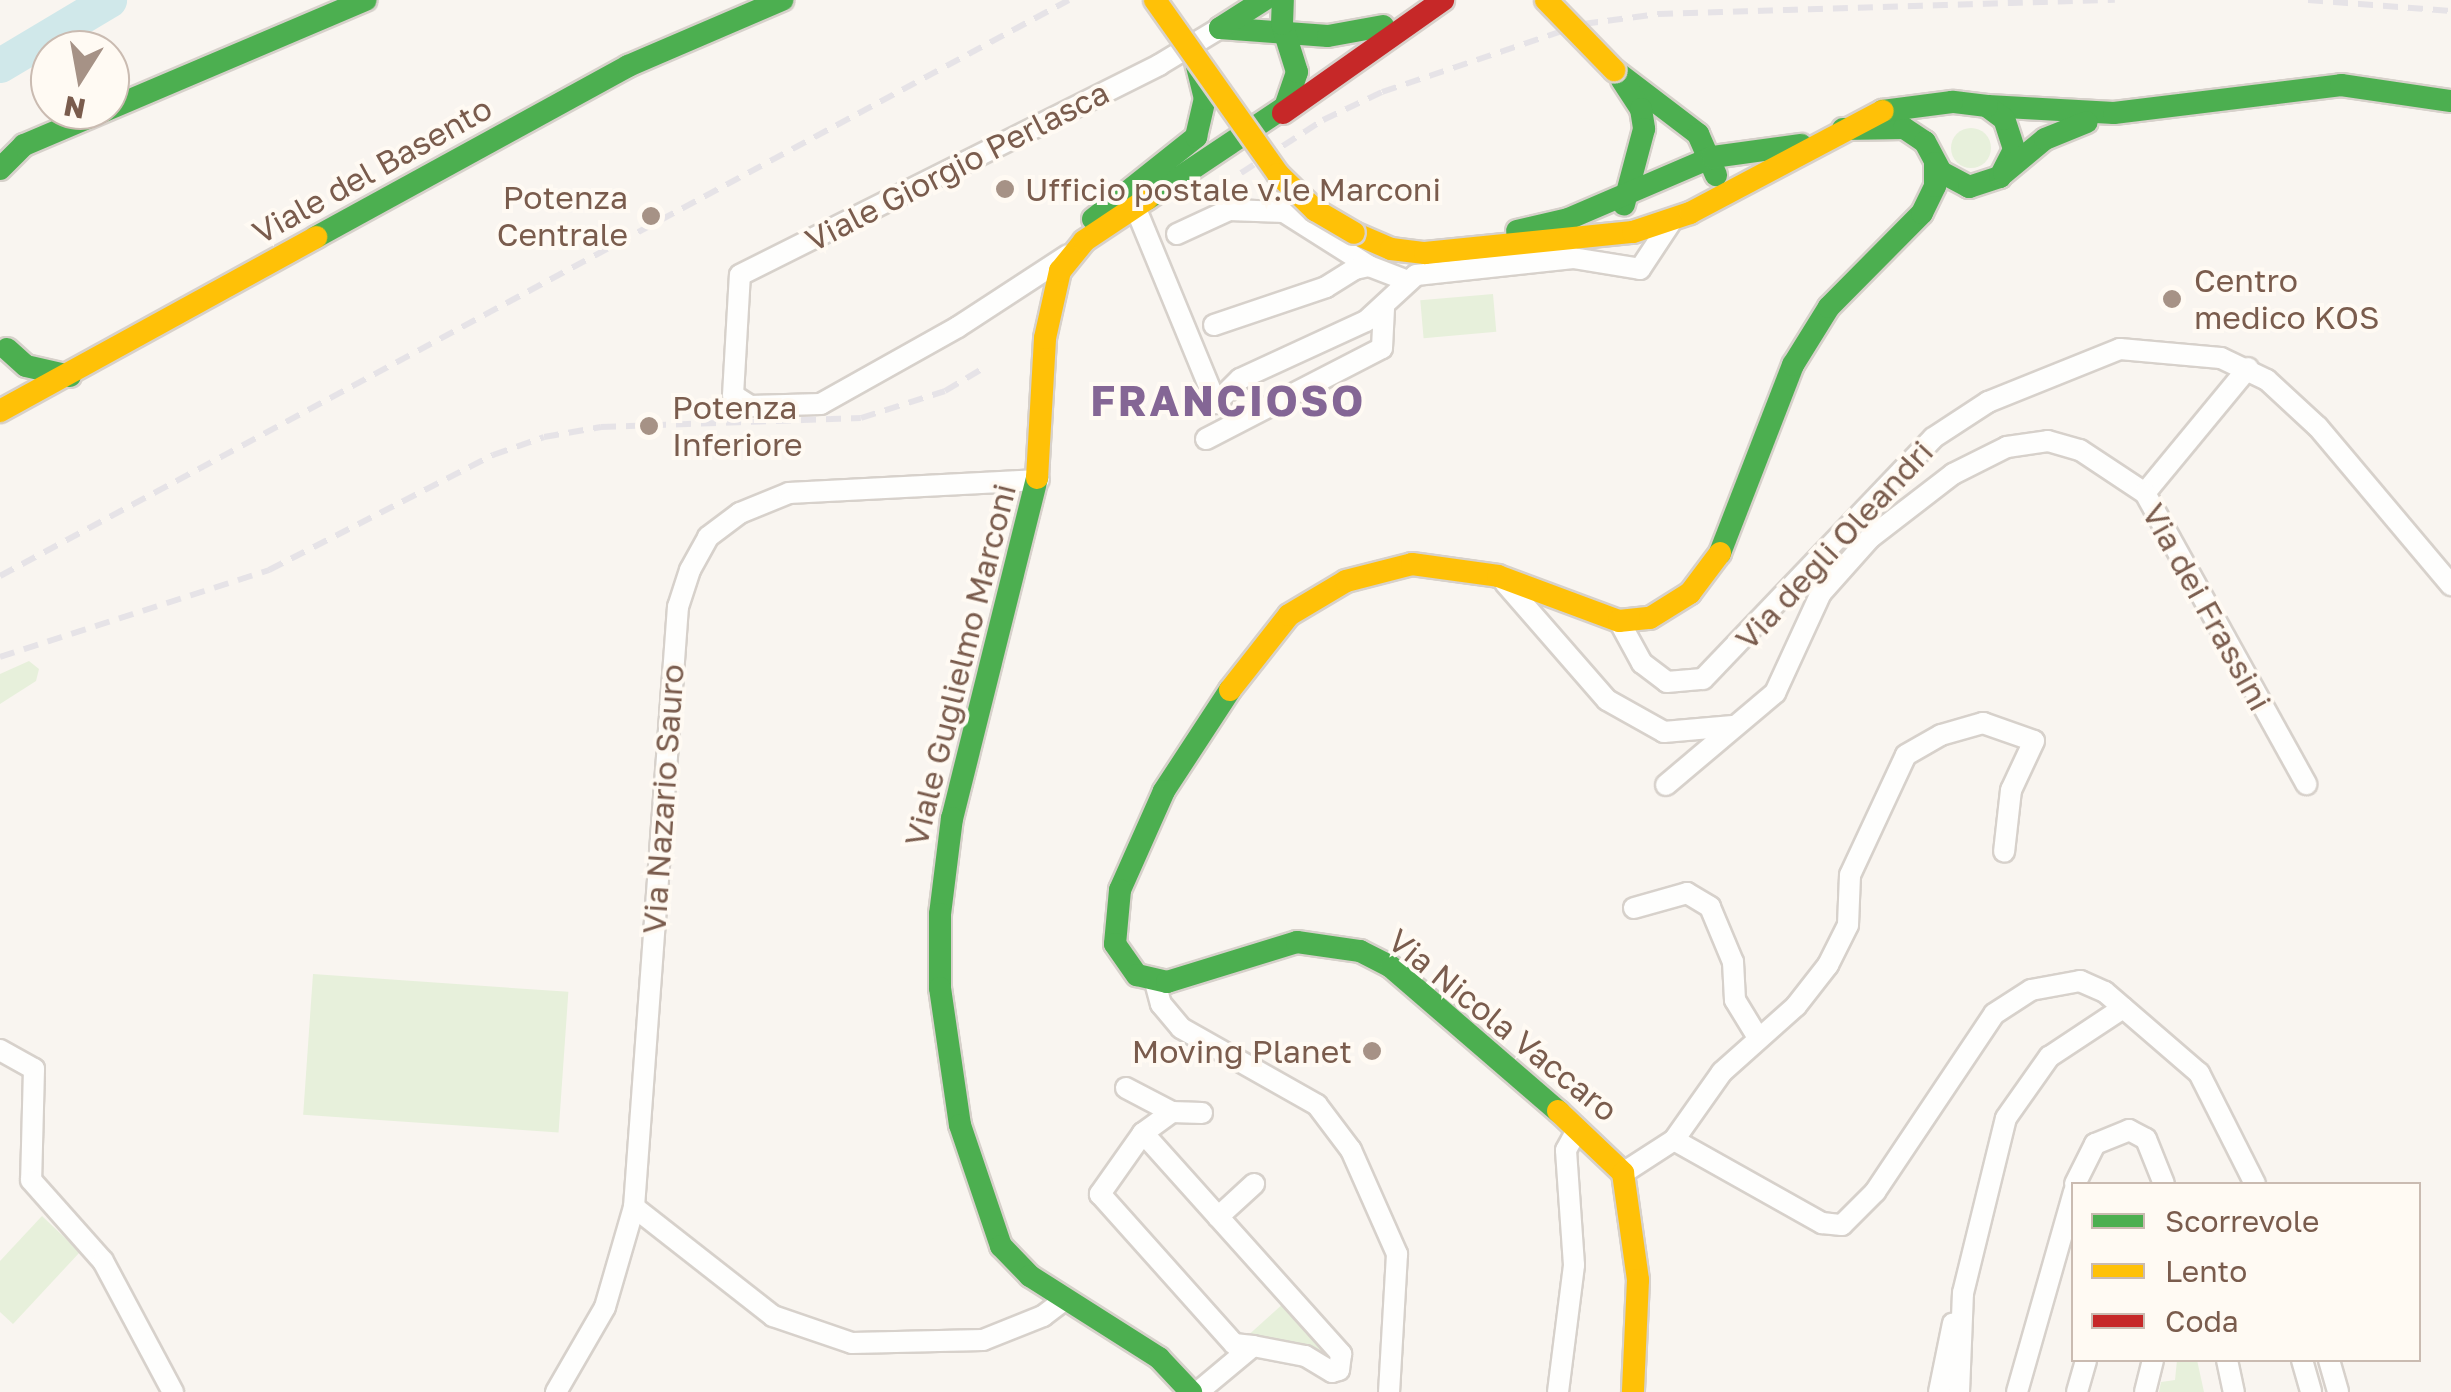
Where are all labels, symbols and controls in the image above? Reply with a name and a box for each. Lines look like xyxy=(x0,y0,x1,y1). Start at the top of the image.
north arrow xyxy=(30,30,130,130)
street label: Viale Giorgio Perlasca xyxy=(799,73,1115,259)
street label: Viale del Basento xyxy=(246,88,498,252)
text: N xyxy=(61,90,88,126)
place label: Ufficio postale v.le Marconi xyxy=(1025,170,1441,208)
marker: Ufficio postale v.le Marconi xyxy=(994,178,1016,200)
place label: Potenza Centrale xyxy=(497,179,628,254)
marker: Potenza Centrale xyxy=(638,203,664,229)
place label: Centro medico KOS xyxy=(2194,262,2379,337)
marker: Centro medico KOS xyxy=(2159,286,2185,312)
district label: FRANCIOSO xyxy=(1090,375,1366,425)
place label: Potenza Inferiore xyxy=(672,389,803,464)
marker: Potenza Inferiore xyxy=(636,413,662,439)
street label: Via degli Oleandri xyxy=(1727,433,1941,657)
street label: Viale Guglielmo Marconi xyxy=(896,480,1024,850)
street label: Via dei Frassini xyxy=(2134,497,2280,717)
street label: Via Nazario Sauro xyxy=(634,663,692,935)
street label: Via Nicola Vaccaro xyxy=(1381,921,1625,1129)
place label: Moving Planet xyxy=(1132,1032,1352,1070)
marker: Moving Planet xyxy=(1361,1040,1383,1062)
legend xyxy=(2071,1182,2421,1362)
text: Scorrevole xyxy=(2165,1203,2319,1239)
text: Lento xyxy=(2165,1253,2247,1289)
text: Coda xyxy=(2165,1303,2239,1339)

